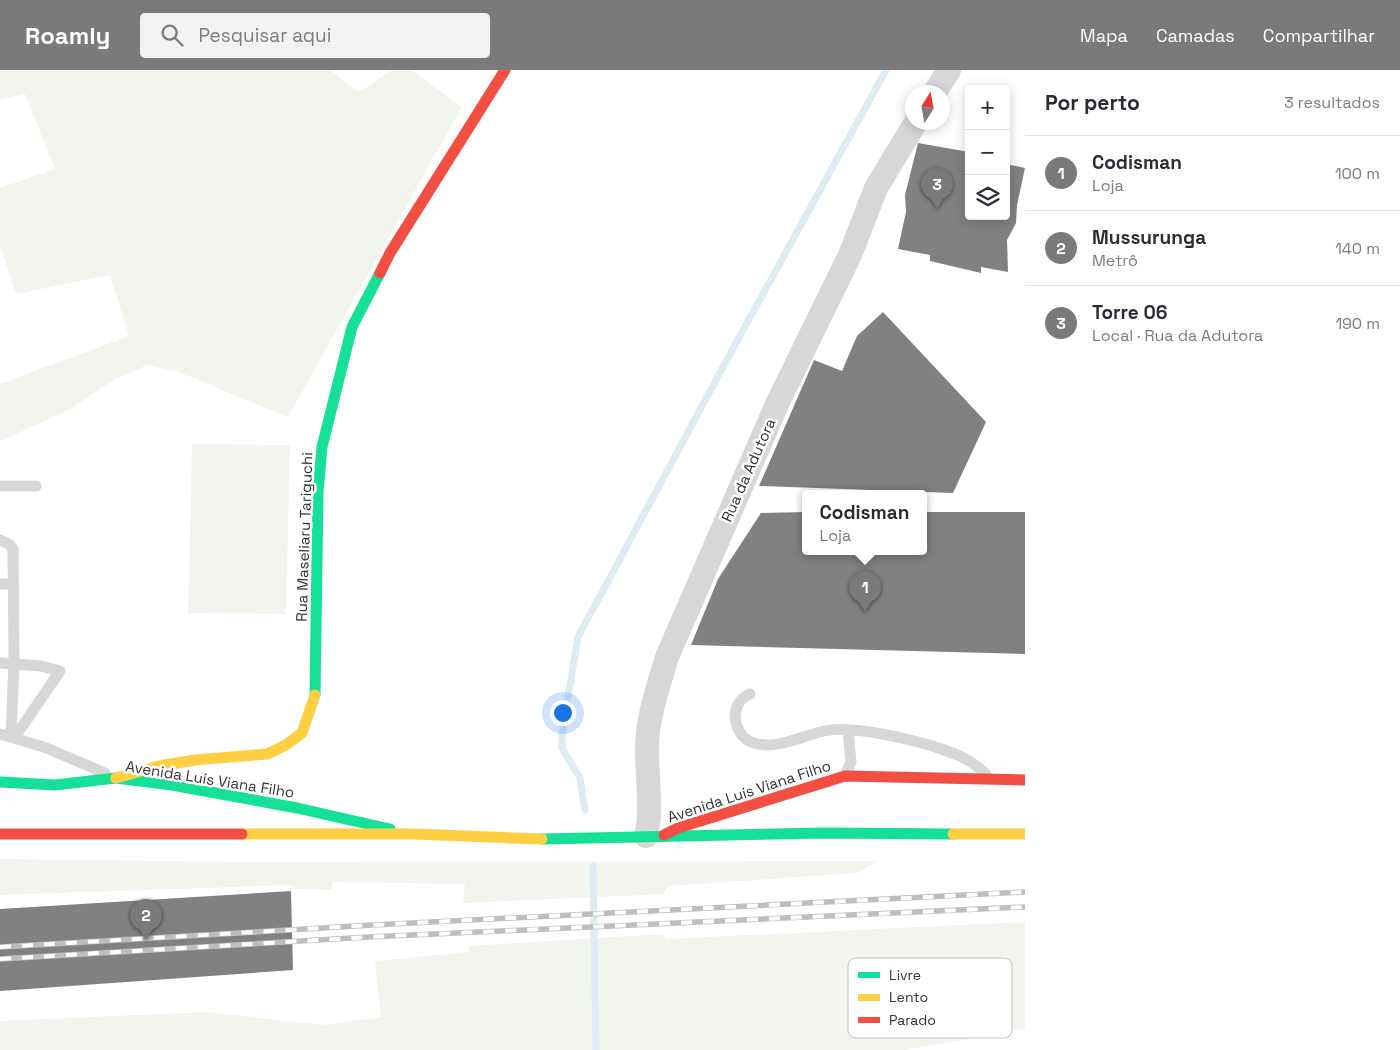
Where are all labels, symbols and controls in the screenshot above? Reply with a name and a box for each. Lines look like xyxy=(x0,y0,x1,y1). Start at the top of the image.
search box xyxy=(140,13,490,58)
text: Roamly xyxy=(25,20,110,51)
icon: search xyxy=(158,21,186,49)
text: Pesquisar aqui xyxy=(198,23,331,48)
text: Mapa xyxy=(1080,24,1128,47)
text: Camadas xyxy=(1156,24,1235,47)
text: Compartilhar xyxy=(1263,24,1375,47)
north arrow xyxy=(905,85,950,130)
map controls xyxy=(965,85,1010,220)
button: + xyxy=(965,85,1010,130)
text: Por perto xyxy=(1045,89,1140,116)
text: 3 resultados xyxy=(1284,92,1380,113)
button: − xyxy=(965,130,1010,175)
text: Codisman xyxy=(1092,150,1182,175)
text: 1 xyxy=(1057,163,1065,184)
text: 100 m xyxy=(1335,163,1380,184)
pin: 3 xyxy=(921,168,953,209)
button: layers xyxy=(965,175,1010,220)
text: Loja xyxy=(1092,175,1124,196)
text: Mussurunga xyxy=(1092,225,1206,250)
text: 2 xyxy=(1056,238,1066,259)
text: 140 m xyxy=(1335,238,1380,259)
text: Metrô xyxy=(1092,250,1138,271)
text: Torre 06 xyxy=(1092,300,1168,325)
text: 3 xyxy=(1056,313,1066,334)
text: 190 m xyxy=(1335,313,1380,334)
text: Local · Rua da Adutora xyxy=(1092,325,1263,346)
street label: Rua da Adutora xyxy=(717,415,779,525)
street label: Rua Maseliaru Tariguchi xyxy=(292,452,316,622)
popup xyxy=(802,490,927,555)
text: Codisman xyxy=(820,500,909,525)
text: Loja xyxy=(820,525,851,546)
pin: 1 xyxy=(849,571,881,612)
your location xyxy=(550,700,576,726)
street label: Avenida Luís Viana Filho xyxy=(124,756,296,802)
street label: Avenida Luís Viana Filho xyxy=(665,756,833,826)
pin: 2 xyxy=(130,899,162,940)
legend xyxy=(848,958,1012,1038)
text: Livre xyxy=(889,966,921,984)
text: Lento xyxy=(889,988,928,1006)
text: Parado xyxy=(889,1011,936,1029)

